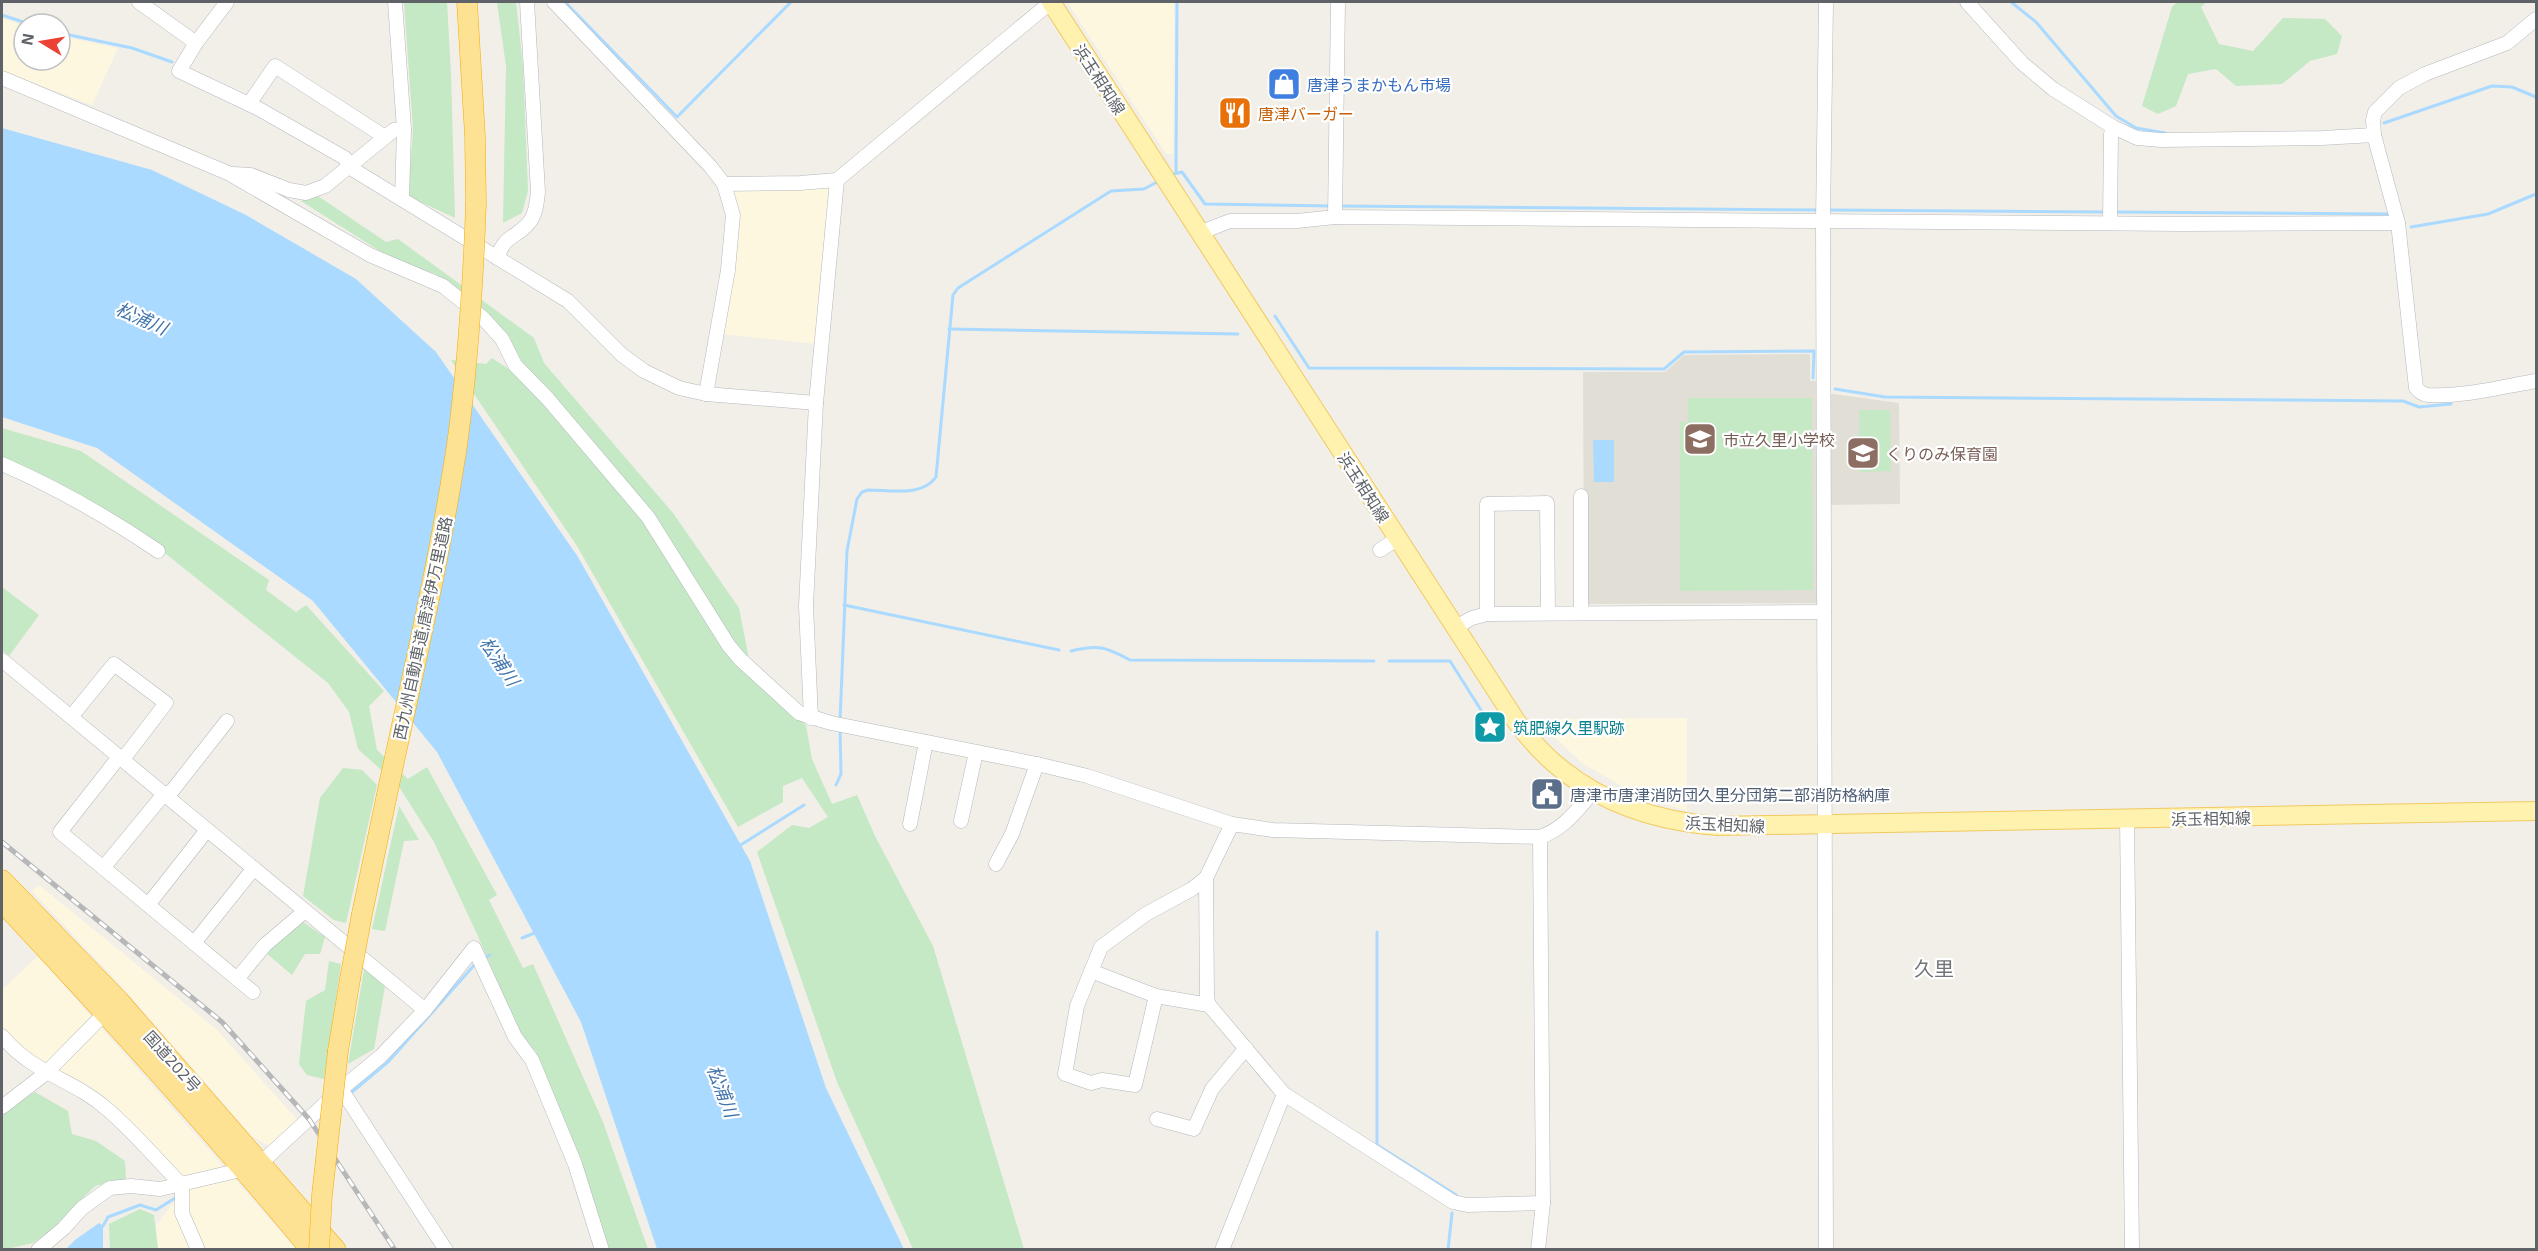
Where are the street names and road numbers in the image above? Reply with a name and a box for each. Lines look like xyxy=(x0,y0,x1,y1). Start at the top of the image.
street label: 浜玉相知線 xyxy=(1070,40,1130,118)
street label: 浜玉相知線 xyxy=(1334,448,1394,526)
street label: 西九州自動車道;唐津伊万里道路 xyxy=(389,515,455,741)
street label: 浜玉相知線 xyxy=(2171,808,2251,828)
street label: 浜玉相知線 xyxy=(1685,812,1765,836)
street label: 国道202号 xyxy=(141,1027,205,1095)

